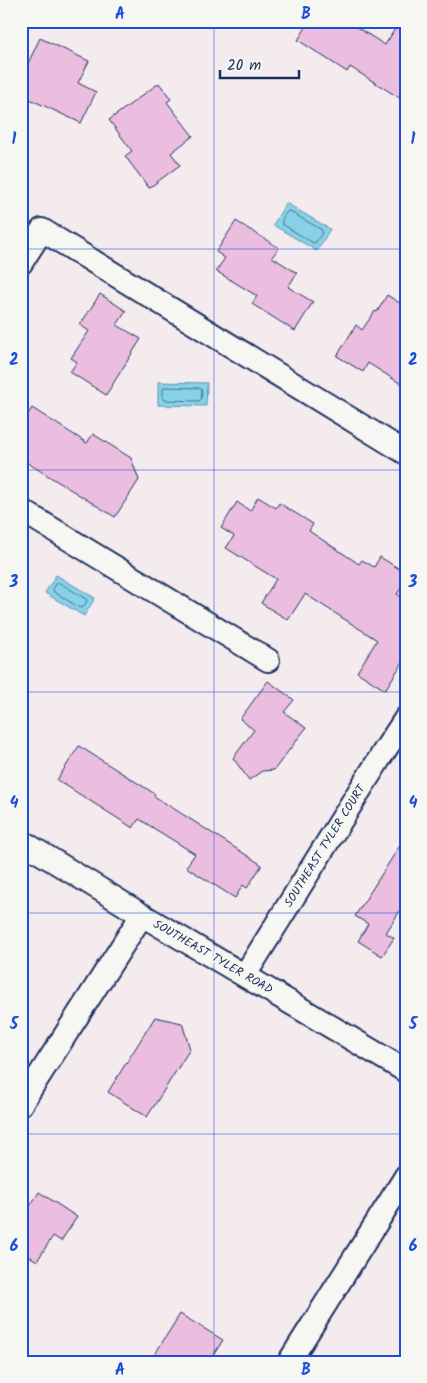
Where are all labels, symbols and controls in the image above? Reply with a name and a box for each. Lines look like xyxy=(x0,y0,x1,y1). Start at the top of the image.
text: A xyxy=(115,2,125,27)
text: B xyxy=(301,2,311,27)
scale bar xyxy=(220,48,298,80)
text: 20 m xyxy=(227,54,261,78)
text: 1 xyxy=(12,127,17,152)
text: 1 xyxy=(411,127,416,152)
text: 2 xyxy=(9,348,19,373)
text: 2 xyxy=(408,348,418,373)
text: 3 xyxy=(9,570,19,595)
text: 3 xyxy=(408,570,418,595)
street label: SOUTHEAST TYLER COURT xyxy=(280,780,371,911)
text: 4 xyxy=(10,791,19,816)
text: 4 xyxy=(409,791,418,816)
street label: SOUTHEAST TYLER ROAD xyxy=(150,915,277,999)
text: 5 xyxy=(9,1012,20,1037)
text: 5 xyxy=(408,1012,419,1037)
text: 6 xyxy=(10,1234,19,1259)
text: 6 xyxy=(409,1234,418,1259)
text: A xyxy=(115,1358,125,1383)
text: B xyxy=(301,1358,311,1383)

